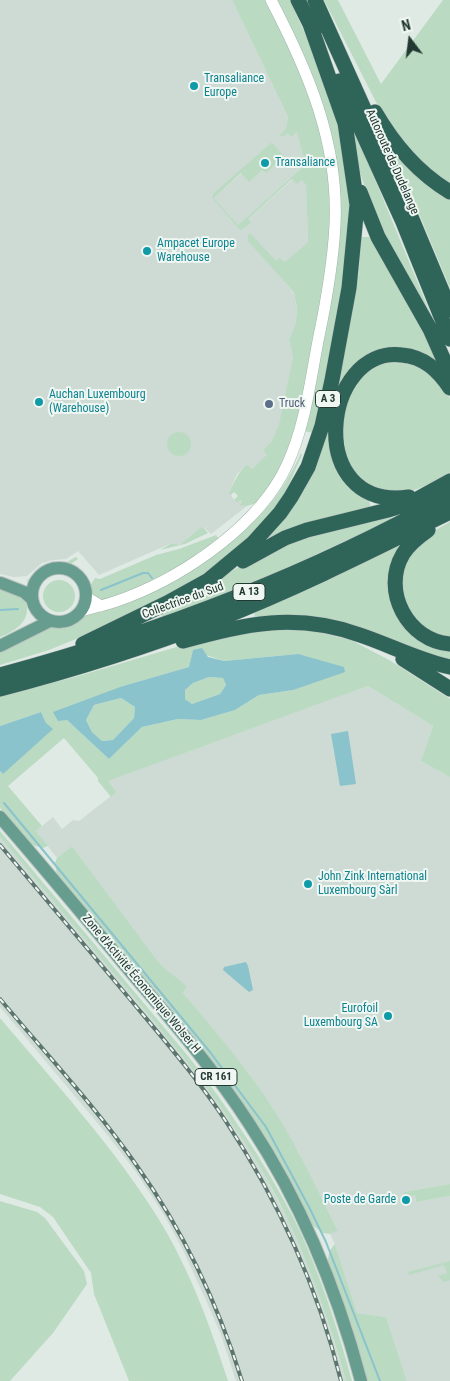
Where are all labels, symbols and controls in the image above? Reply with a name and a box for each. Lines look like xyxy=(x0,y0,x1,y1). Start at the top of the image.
north arrow xyxy=(385,15,435,65)
text: N xyxy=(400,17,412,34)
place label: Transaliance Europe xyxy=(204,72,264,100)
marker: Transaliance Europe xyxy=(188,80,200,92)
street label: Autoroute de Dudelange xyxy=(362,107,422,217)
place label: Transaliance xyxy=(275,156,335,170)
marker: Transaliance xyxy=(259,157,271,169)
place label: Ampacet Europe Warehouse xyxy=(157,237,235,265)
marker: Ampacet Europe Warehouse xyxy=(141,245,153,257)
place label: Auchan Luxembourg (Warehouse) xyxy=(49,388,146,416)
road number: A 3 xyxy=(316,390,340,408)
marker: Auchan Luxembourg (Warehouse) xyxy=(33,396,45,408)
place label: Truck xyxy=(279,397,305,411)
marker: Truck xyxy=(263,398,275,410)
street label: Collectrice du Sud xyxy=(140,580,226,622)
road number: A 13 xyxy=(233,584,265,600)
place label: John Zink International Luxembourg Sàrl xyxy=(318,870,427,898)
marker: John Zink International Luxembourg Sàrl xyxy=(302,878,314,890)
street label: Zone d'Activité Économique Wolser H xyxy=(79,912,203,1056)
place label: Eurofoil Luxembourg SA xyxy=(304,1002,378,1030)
marker: Eurofoil Luxembourg SA xyxy=(382,1010,394,1022)
road number: CR 161 xyxy=(195,1068,237,1086)
place label: Poste de Garde xyxy=(324,1193,396,1207)
marker: Poste de Garde xyxy=(400,1194,412,1206)

